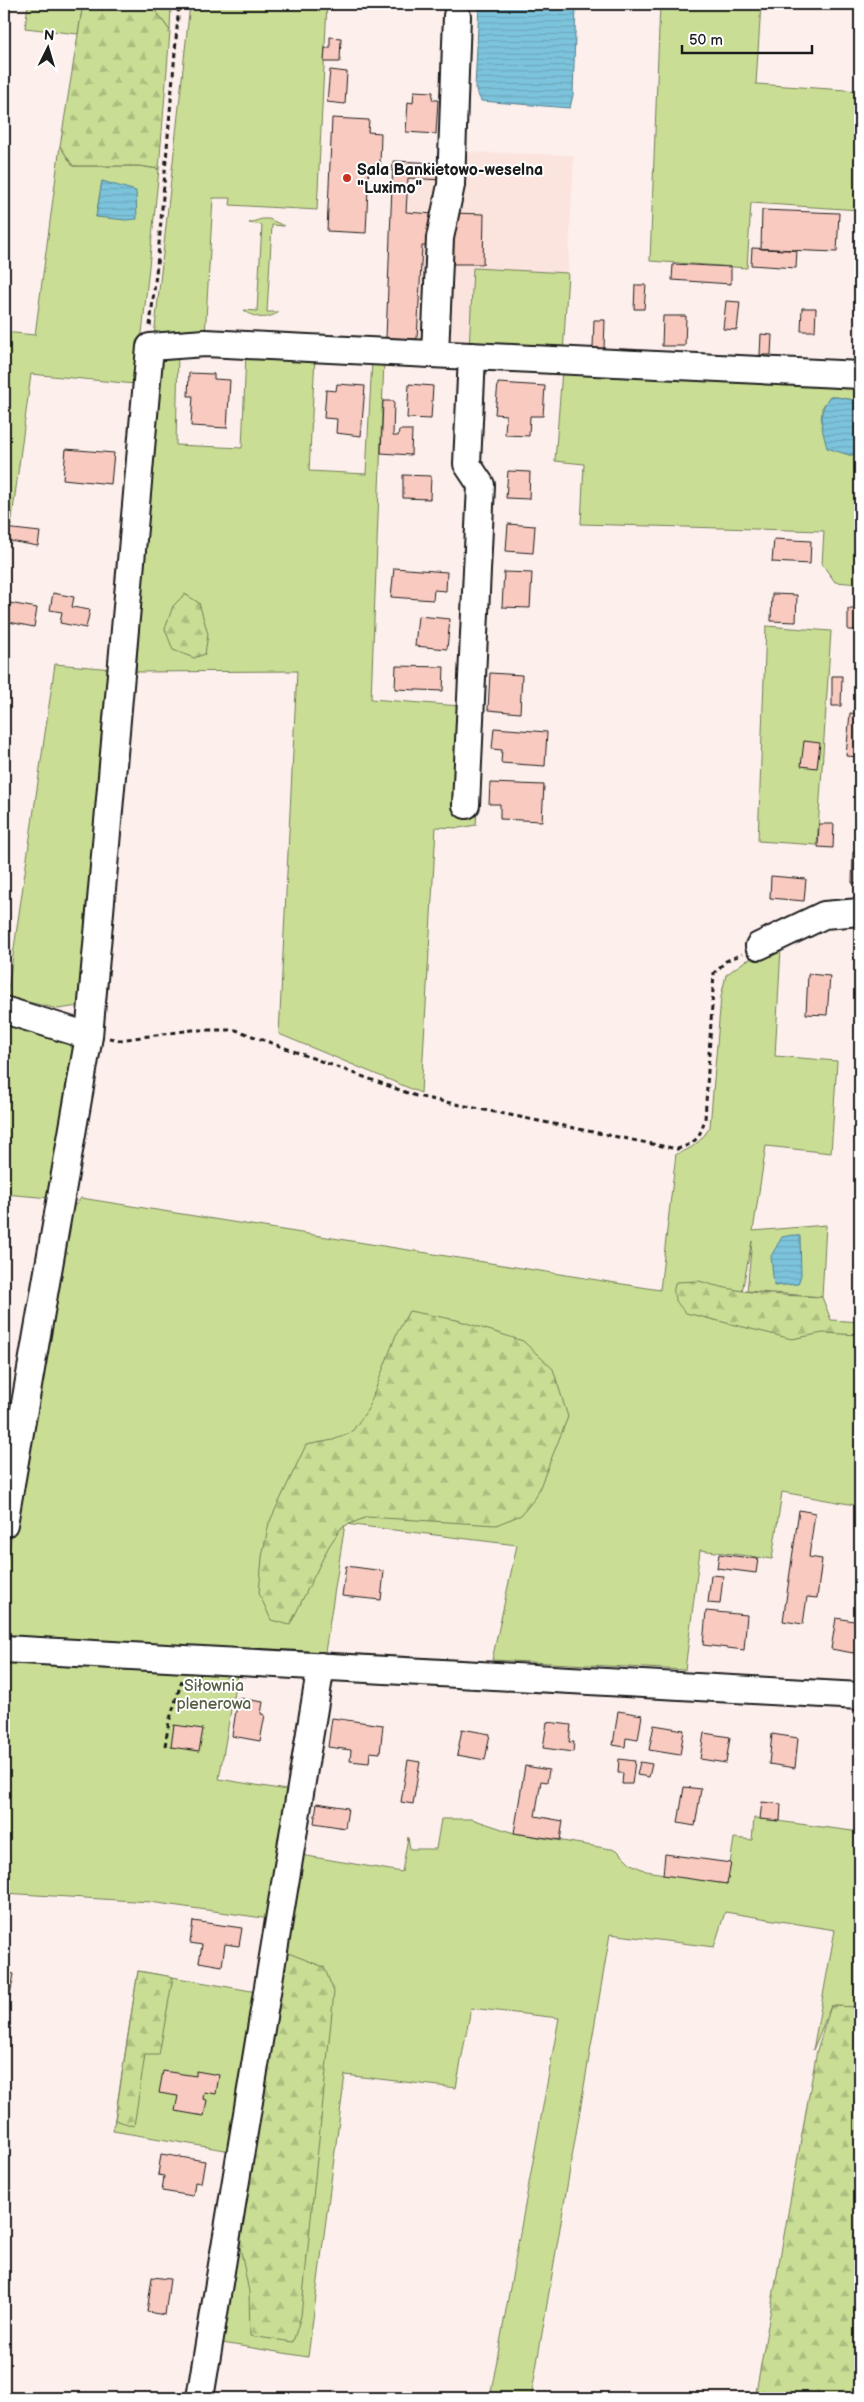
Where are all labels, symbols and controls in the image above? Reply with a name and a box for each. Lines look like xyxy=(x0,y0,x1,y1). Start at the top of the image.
north arrow xyxy=(22,22,72,72)
scale bar xyxy=(682,22,812,54)
text: N xyxy=(43,27,55,44)
text: 50 m xyxy=(689,31,723,50)
place label: Sala Bankietowo-weselna "Luximo" xyxy=(357,161,543,198)
marker: Sala Bankietowo-weselna "Luximo" xyxy=(341,172,353,184)
park label: Siłownia plenerowa xyxy=(177,1677,251,1714)

